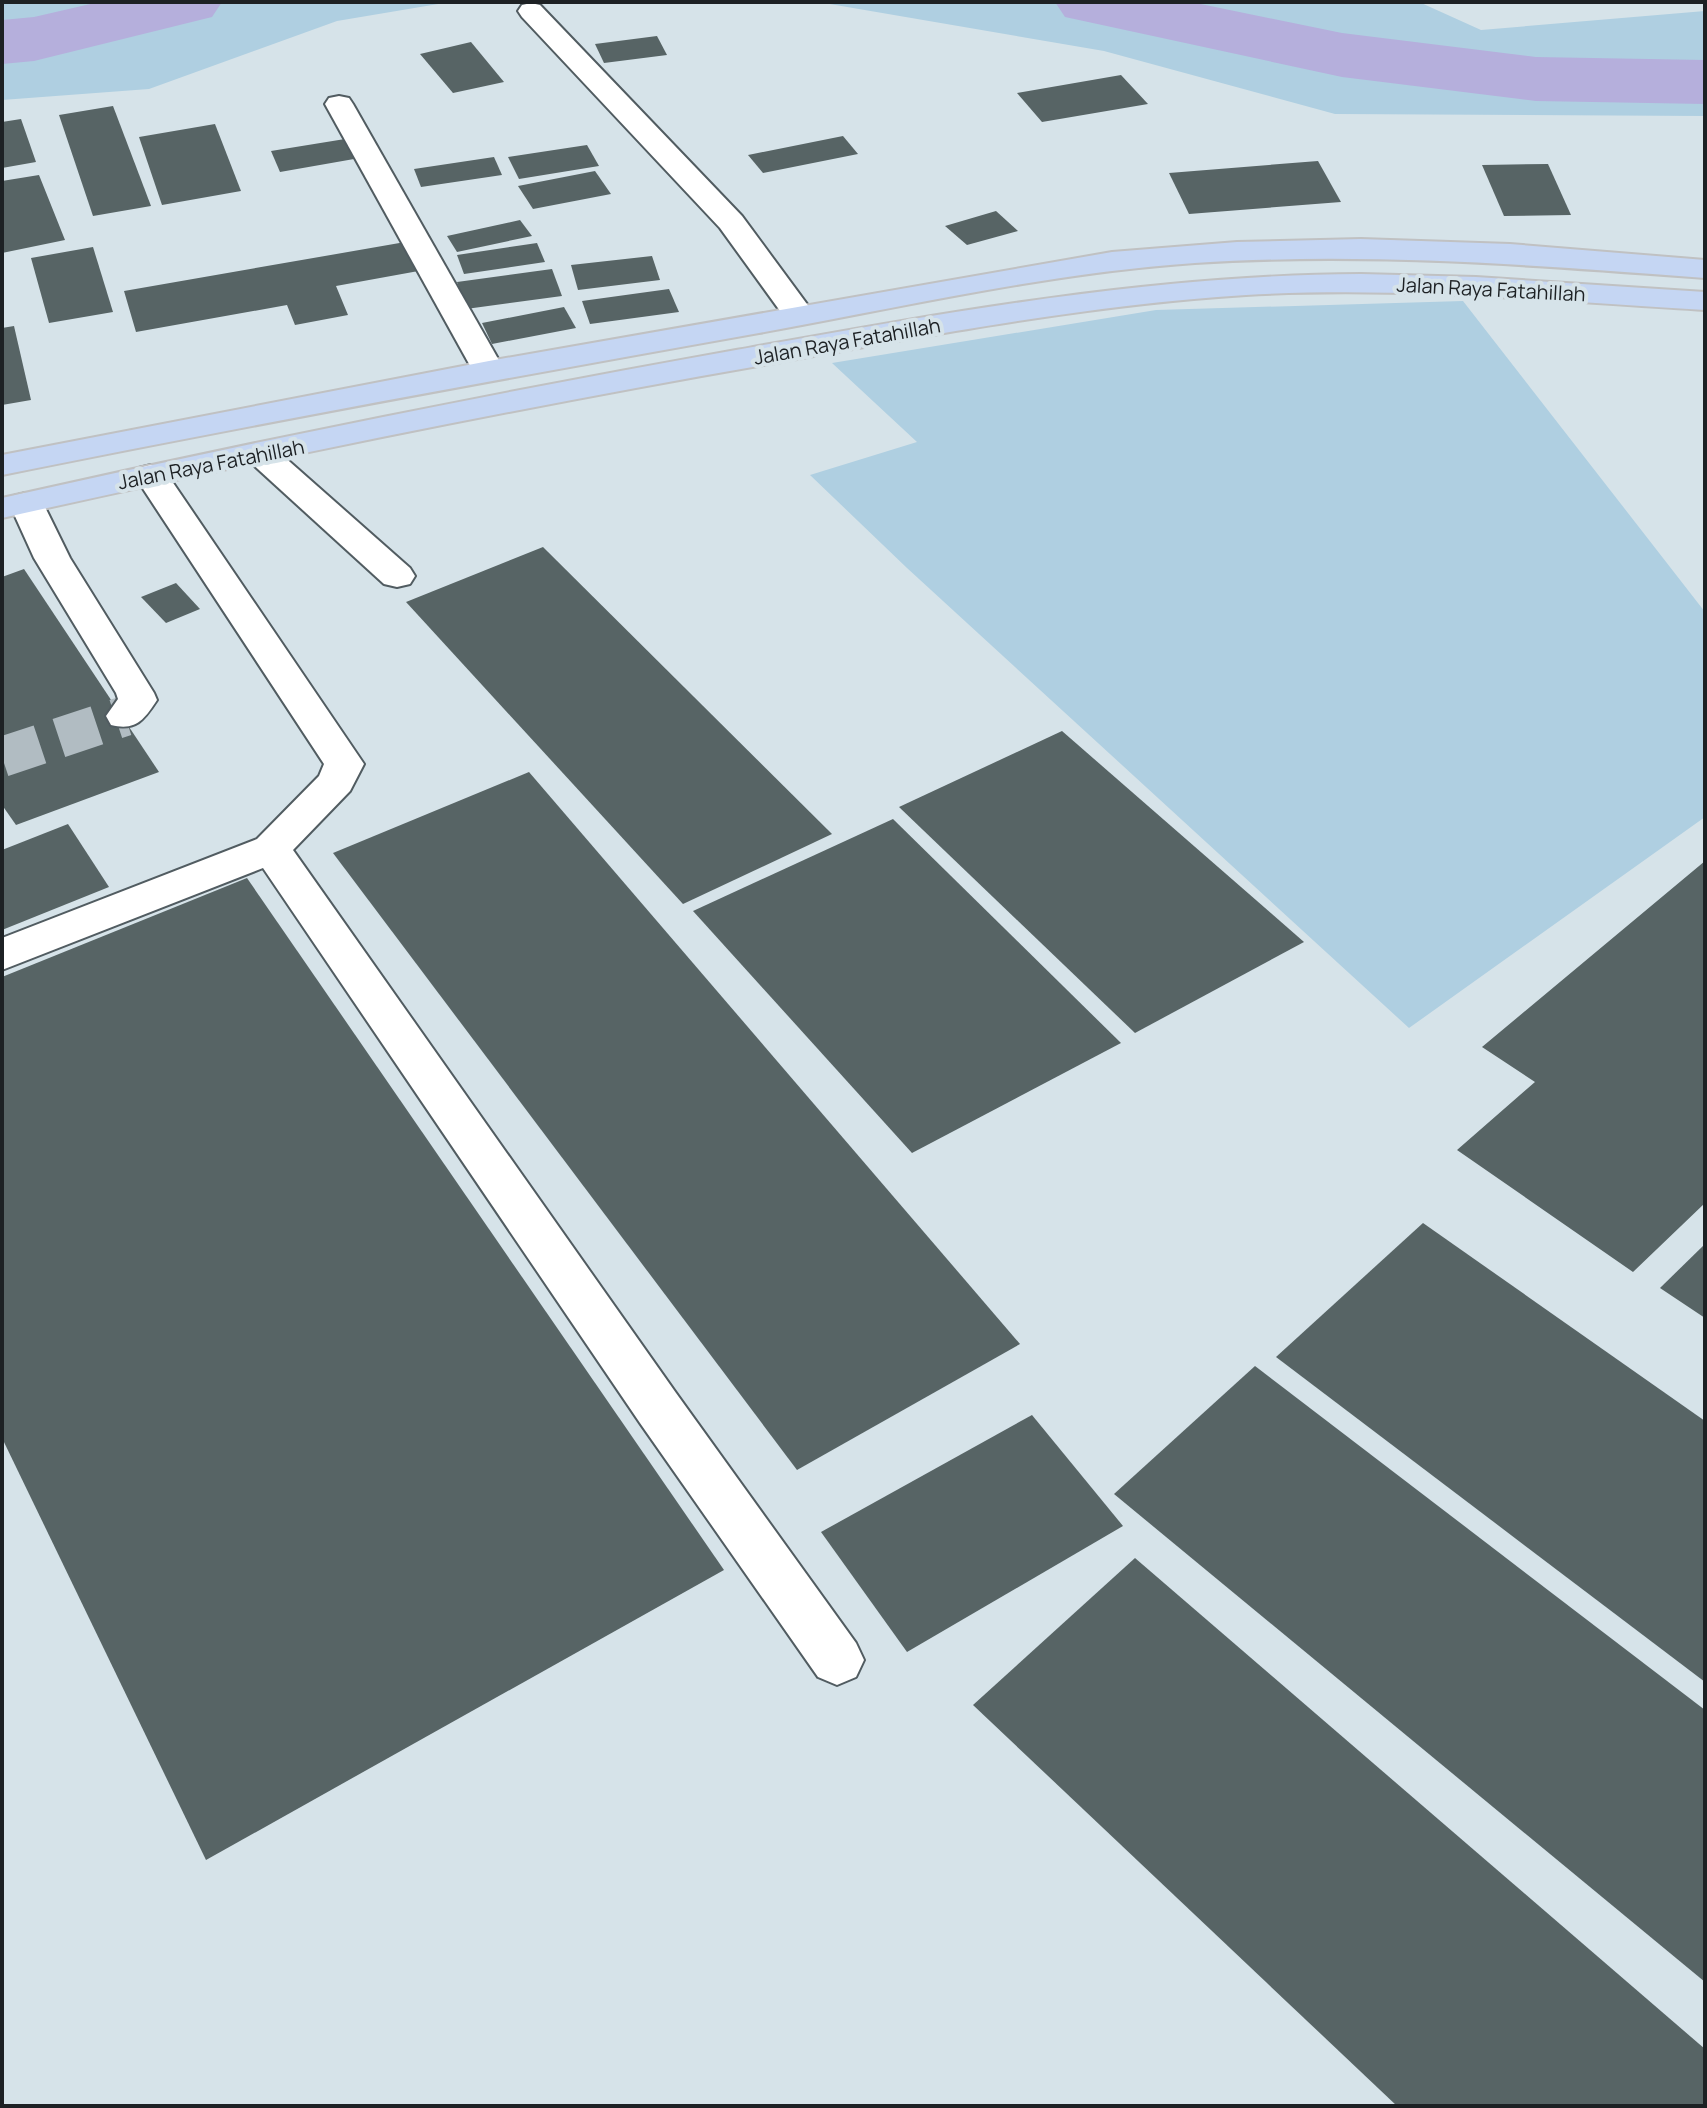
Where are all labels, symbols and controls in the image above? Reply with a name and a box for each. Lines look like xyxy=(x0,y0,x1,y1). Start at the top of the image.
street label: Jalan Raya Fatahillah xyxy=(1396,271,1586,307)
street label: Jalan Raya Fatahillah xyxy=(751,311,943,371)
street label: Jalan Raya Fatahillah xyxy=(116,433,306,495)

